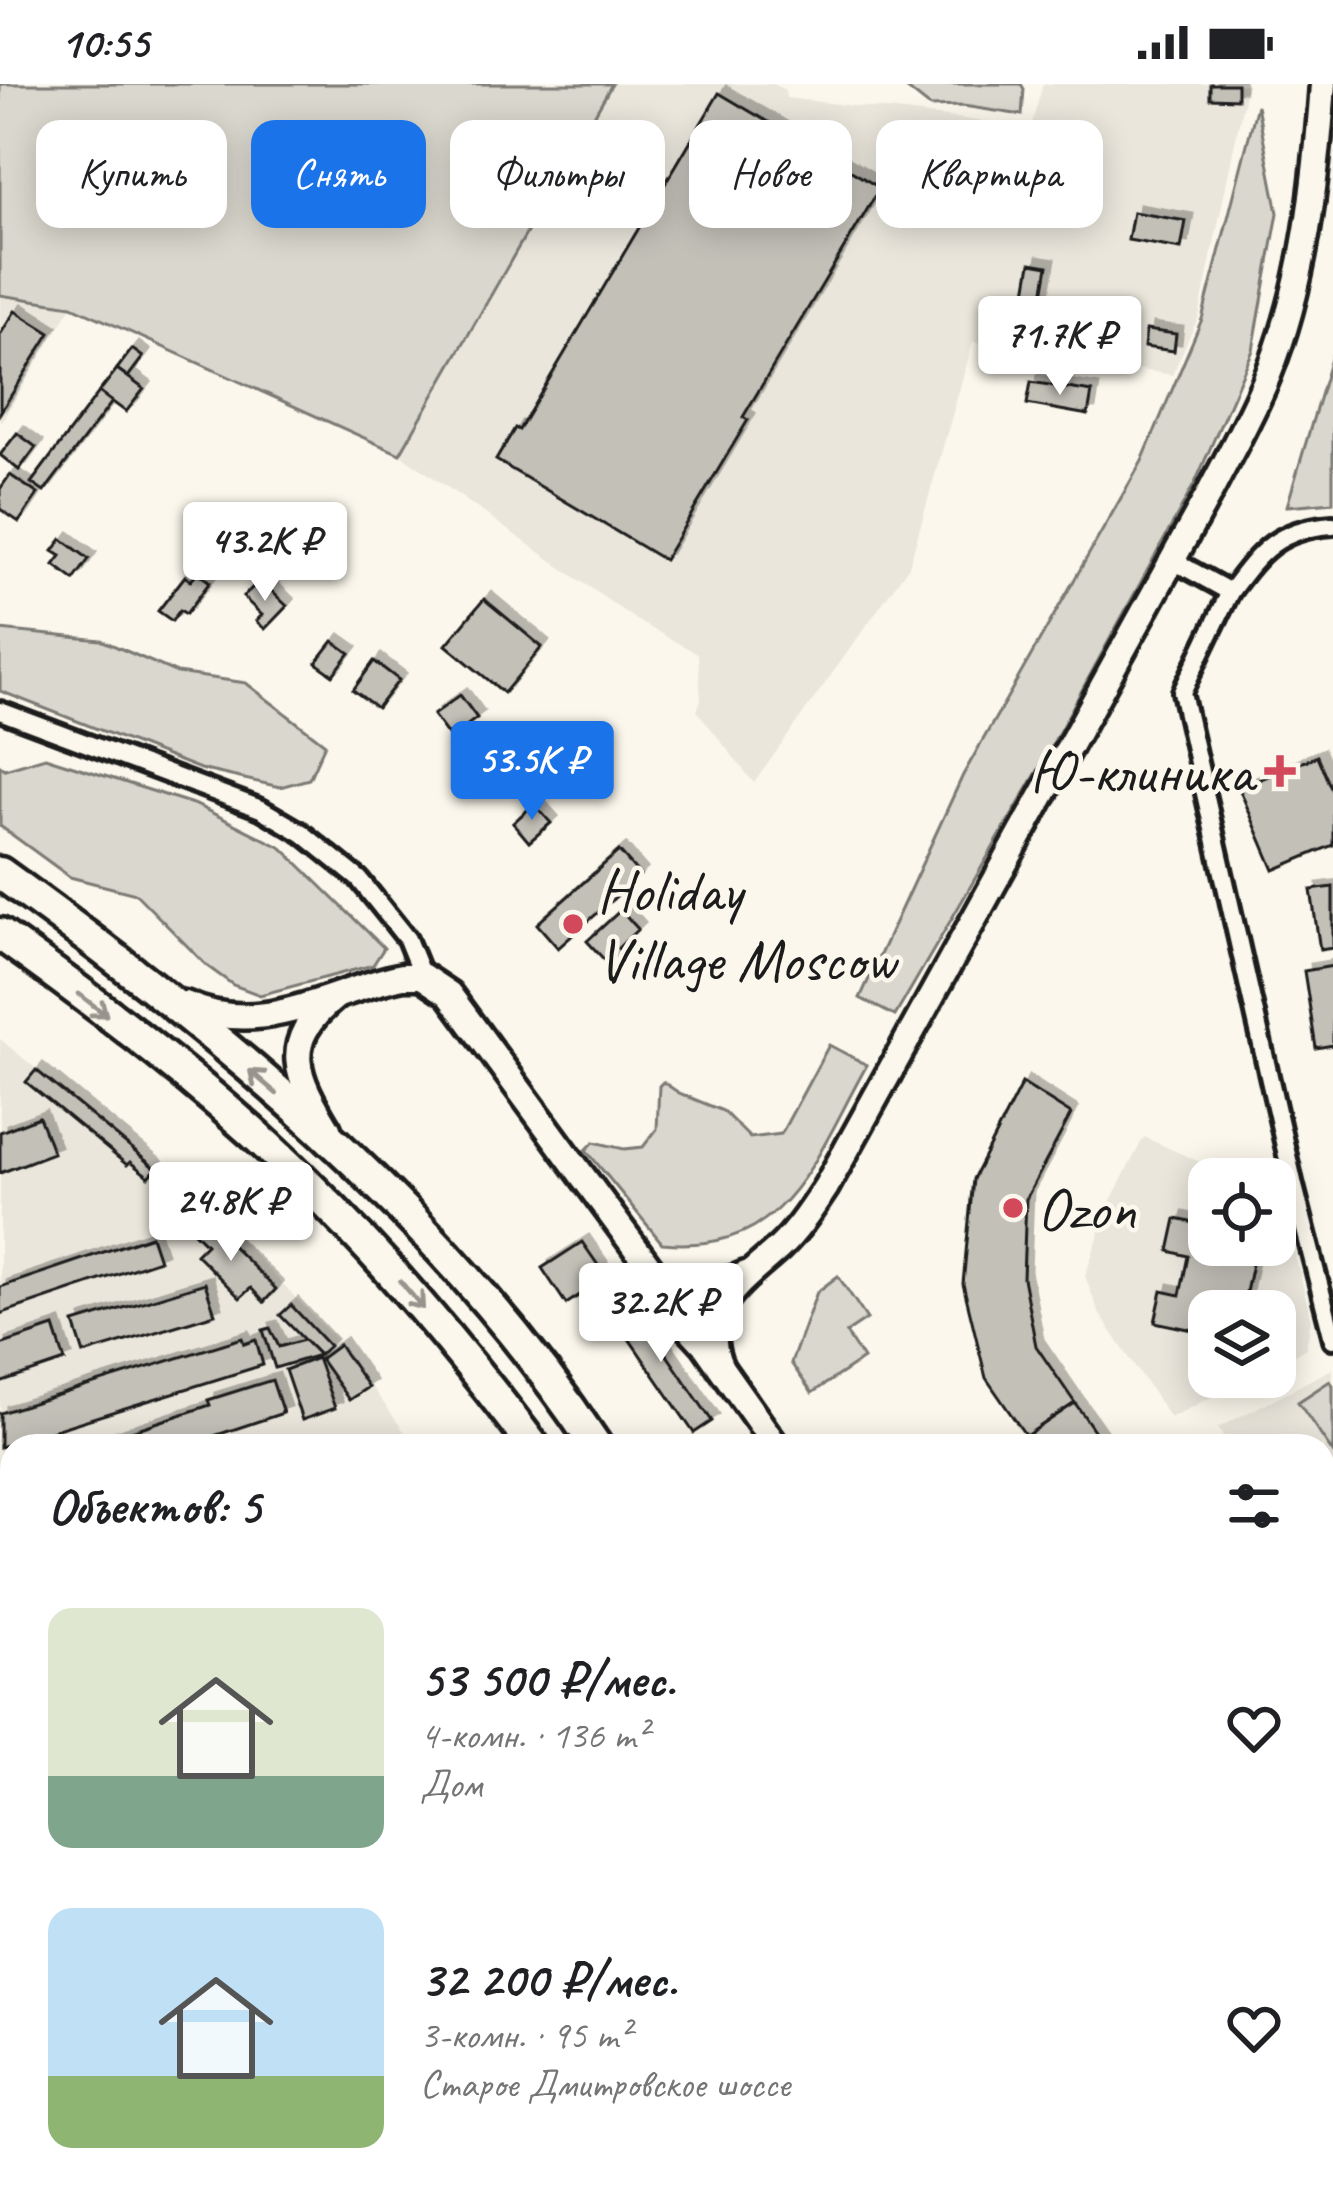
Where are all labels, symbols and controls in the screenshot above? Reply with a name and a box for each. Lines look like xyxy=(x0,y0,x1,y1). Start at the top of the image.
text: 10:55 xyxy=(60,14,148,71)
chip: Купить xyxy=(36,120,227,228)
chip: Снять xyxy=(251,120,426,228)
chip: Фильтры xyxy=(450,120,665,228)
chip: Новое xyxy=(689,120,852,228)
chip: Квартира xyxy=(876,120,1103,228)
pin: 71.7K ₽ xyxy=(949,296,1171,398)
text: 71.7K ₽ xyxy=(1005,310,1115,359)
pin: 43.2K ₽ xyxy=(154,502,376,604)
text: 43.2K ₽ xyxy=(210,516,320,565)
pin: 53.5K ₽ xyxy=(421,721,643,823)
place label: Ю-клиника xyxy=(1030,734,1258,810)
text: 53.5K ₽ xyxy=(478,735,586,784)
marker: Ю-клиника xyxy=(1264,755,1296,787)
place label: Holiday Village Moscow xyxy=(597,853,899,998)
marker: Holiday Village Moscow xyxy=(560,911,586,937)
one-way arrow xyxy=(76,992,109,1017)
one-way arrow xyxy=(248,1069,279,1097)
map controls xyxy=(1188,1158,1296,1398)
button: locate xyxy=(1188,1158,1296,1266)
pin: 24.8K ₽ xyxy=(120,1162,342,1264)
place label: Ozon xyxy=(1037,1171,1137,1247)
text: 24.8K ₽ xyxy=(176,1176,286,1225)
marker: Ozon xyxy=(1000,1195,1026,1221)
pin: 32.2K ₽ xyxy=(550,1263,772,1365)
text: 32.2K ₽ xyxy=(606,1277,716,1326)
one-way arrow xyxy=(397,1279,425,1310)
button: layers xyxy=(1188,1290,1296,1398)
icon: filters xyxy=(1221,1473,1287,1539)
text: Объектов: 5 xyxy=(48,1474,260,1538)
text: 53 500 ₽/мес. xyxy=(420,1647,675,1711)
icon: home xyxy=(144,1656,288,1800)
icon: heart xyxy=(1221,1695,1287,1761)
text: 4-комн. · 136 m² xyxy=(420,1711,648,1760)
text: Дом xyxy=(420,1760,482,1809)
text: 32 200 ₽/мес. xyxy=(420,1947,677,2011)
icon: home xyxy=(144,1956,288,2100)
icon: heart xyxy=(1221,1995,1287,2061)
text: 3-комн. · 95 m² xyxy=(420,2011,630,2060)
text: Старое Дмитровское шоссе xyxy=(420,2060,790,2109)

